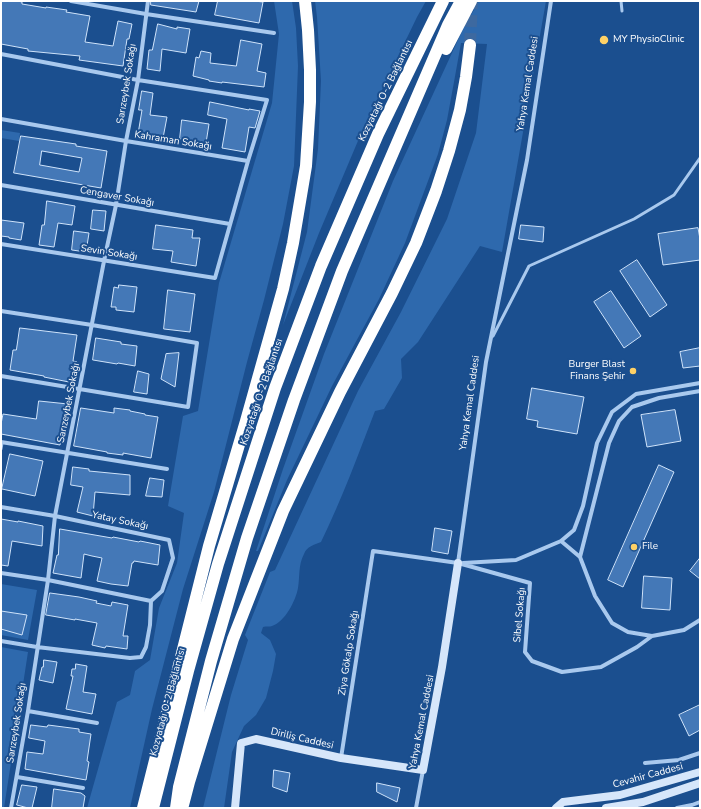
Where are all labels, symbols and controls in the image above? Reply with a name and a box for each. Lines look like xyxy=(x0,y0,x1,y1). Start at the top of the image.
marker: MY PhysioClinic xyxy=(598,34,610,46)
place label: MY PhysioClinic xyxy=(613,34,684,46)
street label: Yahya Kemal Caddesi xyxy=(515,36,541,132)
street label: Kozyatağı O-2 Bağlantısı xyxy=(356,38,416,144)
street label: Sarızeybek Sokağı xyxy=(115,43,139,125)
street label: Kahraman Sokağı xyxy=(133,129,213,153)
street label: Cengaver Sokağı xyxy=(79,185,155,209)
street label: Sevin Sokağı xyxy=(80,243,138,263)
street label: Kozyatağı O-2 Bağlantısı xyxy=(238,337,286,447)
street label: Yahya Kemal Caddesi xyxy=(457,355,483,451)
place label: Burger Blast Finans Şehir xyxy=(569,359,625,382)
street label: Sarızeybek Sokağı xyxy=(55,362,83,444)
marker: Burger Blast Finans Şehir xyxy=(628,366,638,376)
street label: Yatay Sokağı xyxy=(91,509,149,533)
place label: File xyxy=(642,541,658,553)
marker: File xyxy=(629,542,639,552)
street label: Sibel Sokağı xyxy=(512,587,528,643)
street label: Ziya Gökalp Sokağı xyxy=(336,610,362,696)
street label: Kozyatağı O-2 Bağlantısı xyxy=(148,647,188,757)
street label: Yahya Kemal Caddesi xyxy=(407,674,437,770)
street label: Sarızeybek Sokağı xyxy=(5,682,29,764)
street label: Diriliş Caddesi xyxy=(269,726,335,752)
street label: Cevahir Caddesi xyxy=(612,761,684,791)

